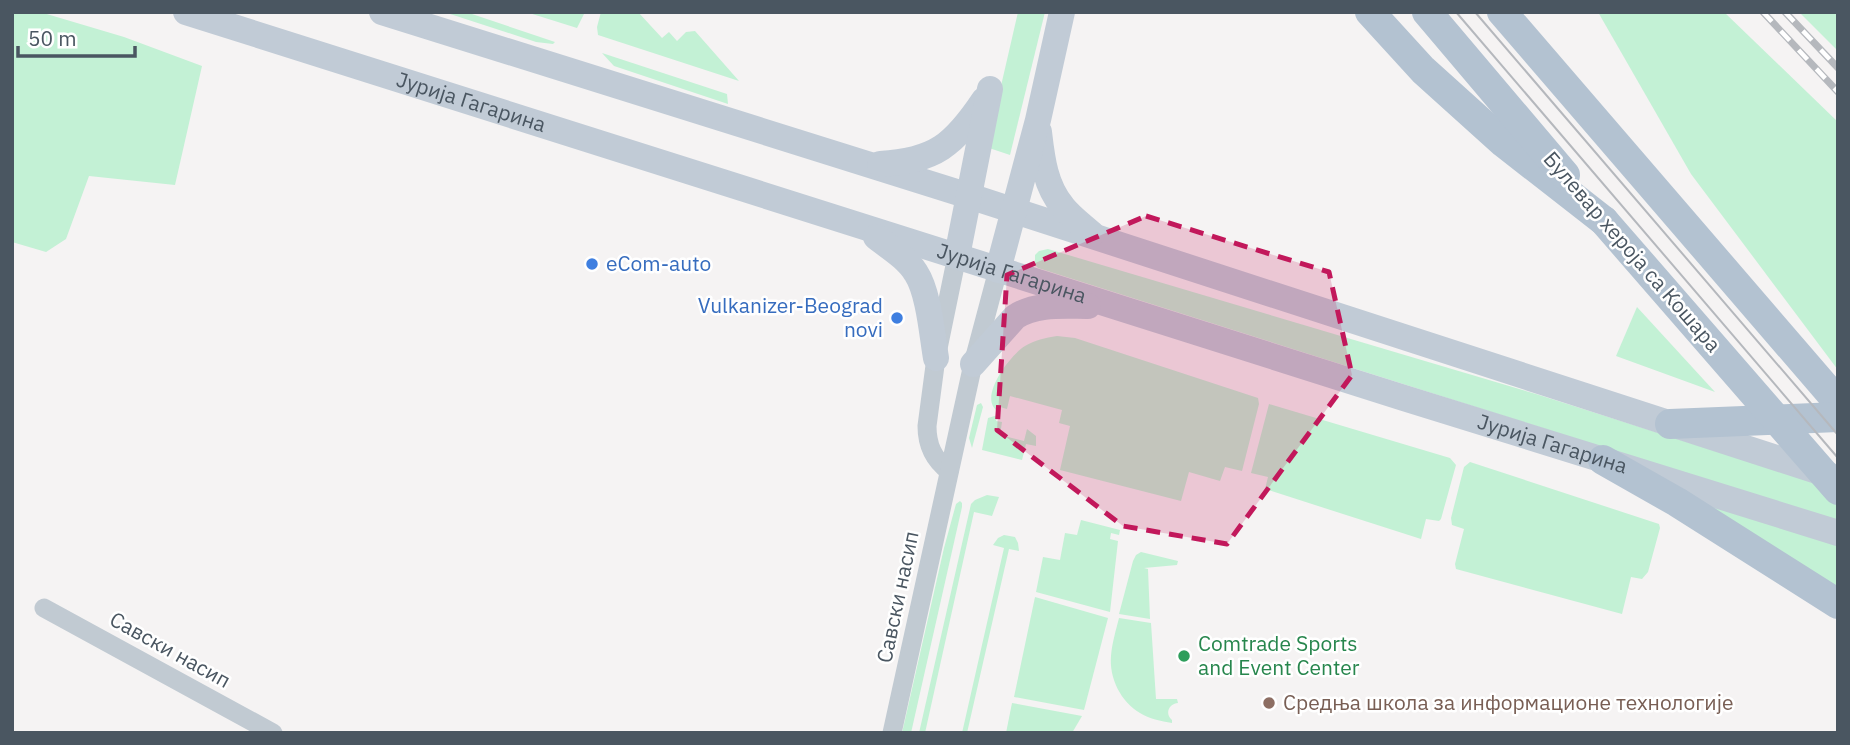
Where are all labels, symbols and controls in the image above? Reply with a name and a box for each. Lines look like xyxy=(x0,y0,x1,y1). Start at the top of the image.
scale bar xyxy=(18,14,135,58)
text: 50 m xyxy=(28,24,77,52)
street label: Јурија Гагарина xyxy=(393,65,550,138)
street label: Булевар хероја са Кошара xyxy=(1538,145,1728,358)
street label: Јурија Гагарина xyxy=(934,236,1090,309)
place label: eCom-auto xyxy=(606,249,711,277)
marker: eCom-auto xyxy=(584,256,600,272)
place label: Vulkanizer-Beograd novi xyxy=(698,291,883,343)
marker: Vulkanizer-Beograd novi xyxy=(889,310,905,326)
street label: Јурија Гагарина xyxy=(1474,407,1631,480)
street label: Савски насип xyxy=(869,528,925,665)
street label: Савски насип xyxy=(105,604,236,694)
place label: Comtrade Sports and Event Center xyxy=(1198,629,1360,681)
marker: Comtrade Sports and Event Center xyxy=(1176,648,1192,664)
place label: Средња школа за информационе технологије xyxy=(1283,688,1733,716)
marker: Средња школа за информационе технологије xyxy=(1261,695,1277,711)

